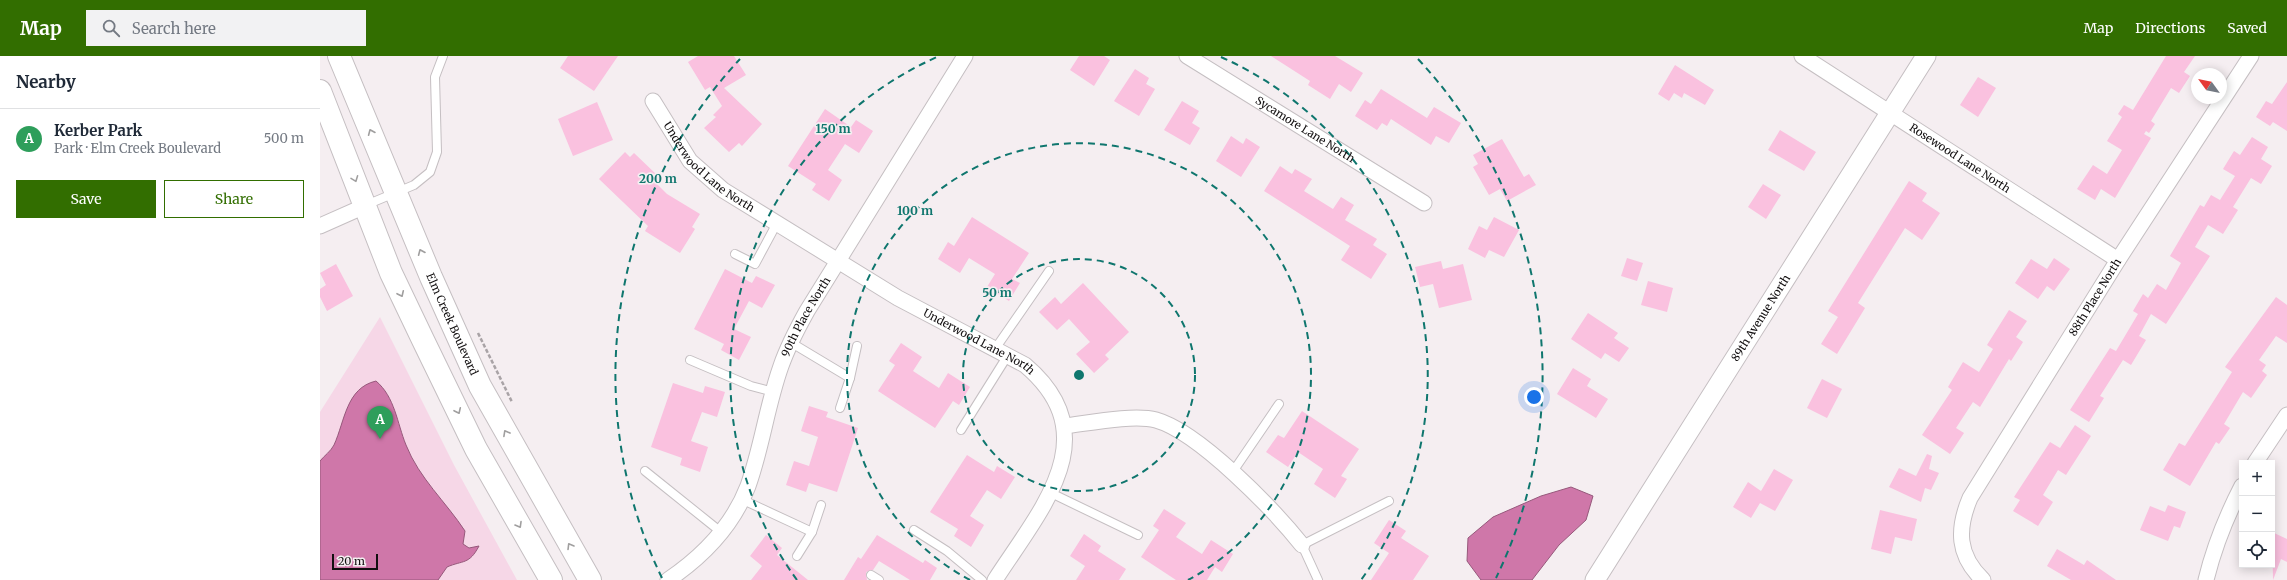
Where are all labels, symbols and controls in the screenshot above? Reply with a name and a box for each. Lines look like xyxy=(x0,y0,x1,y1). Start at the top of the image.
search box xyxy=(86,10,366,46)
text: Map xyxy=(20,16,62,40)
icon: search xyxy=(100,17,122,39)
text: Search here xyxy=(132,19,216,38)
text: Map xyxy=(2083,19,2113,37)
text: Directions xyxy=(2135,19,2205,37)
text: Saved xyxy=(2227,19,2267,37)
north arrow xyxy=(2191,68,2227,104)
text: Nearby xyxy=(16,71,76,93)
street label: Sycamore Lane North xyxy=(1253,93,1358,166)
street label: Underwood Lane North xyxy=(660,119,758,215)
street label: Rosewood Lane North xyxy=(1907,120,2014,196)
text: Kerber Park xyxy=(54,121,142,140)
text: 150 m xyxy=(816,121,851,136)
one-way arrow xyxy=(368,129,376,137)
text: A xyxy=(24,130,34,147)
text: 500 m xyxy=(264,130,304,147)
text: Park · Elm Creek Boulevard xyxy=(54,140,221,157)
text: 200 m xyxy=(639,171,677,186)
one-way arrow xyxy=(350,175,358,182)
button: Save xyxy=(16,180,156,218)
button: Share xyxy=(164,180,304,218)
text: 100 m xyxy=(897,203,933,218)
one-way arrow xyxy=(418,249,426,257)
street label: 88th Place North xyxy=(2066,255,2125,338)
street label: Elm Creek Boulevard xyxy=(423,271,481,378)
street label: 89th Avenue North xyxy=(1728,271,1793,364)
street label: 90th Place North xyxy=(778,274,834,359)
text: 50 m xyxy=(982,285,1012,300)
one-way arrow xyxy=(396,289,404,297)
street label: Underwood Lane North xyxy=(921,306,1038,378)
centre of rings xyxy=(1072,368,1086,382)
your location xyxy=(1524,387,1544,407)
pin: A xyxy=(367,406,393,439)
one-way arrow xyxy=(453,406,461,414)
one-way arrow xyxy=(503,430,510,437)
map controls xyxy=(2239,460,2275,568)
button: + xyxy=(2239,460,2275,496)
button: − xyxy=(2239,496,2275,532)
one-way arrow xyxy=(514,521,521,528)
button: locate xyxy=(2239,532,2275,568)
one-way arrow xyxy=(567,543,574,550)
scale bar xyxy=(332,552,378,571)
text: 20 m xyxy=(338,554,365,568)

